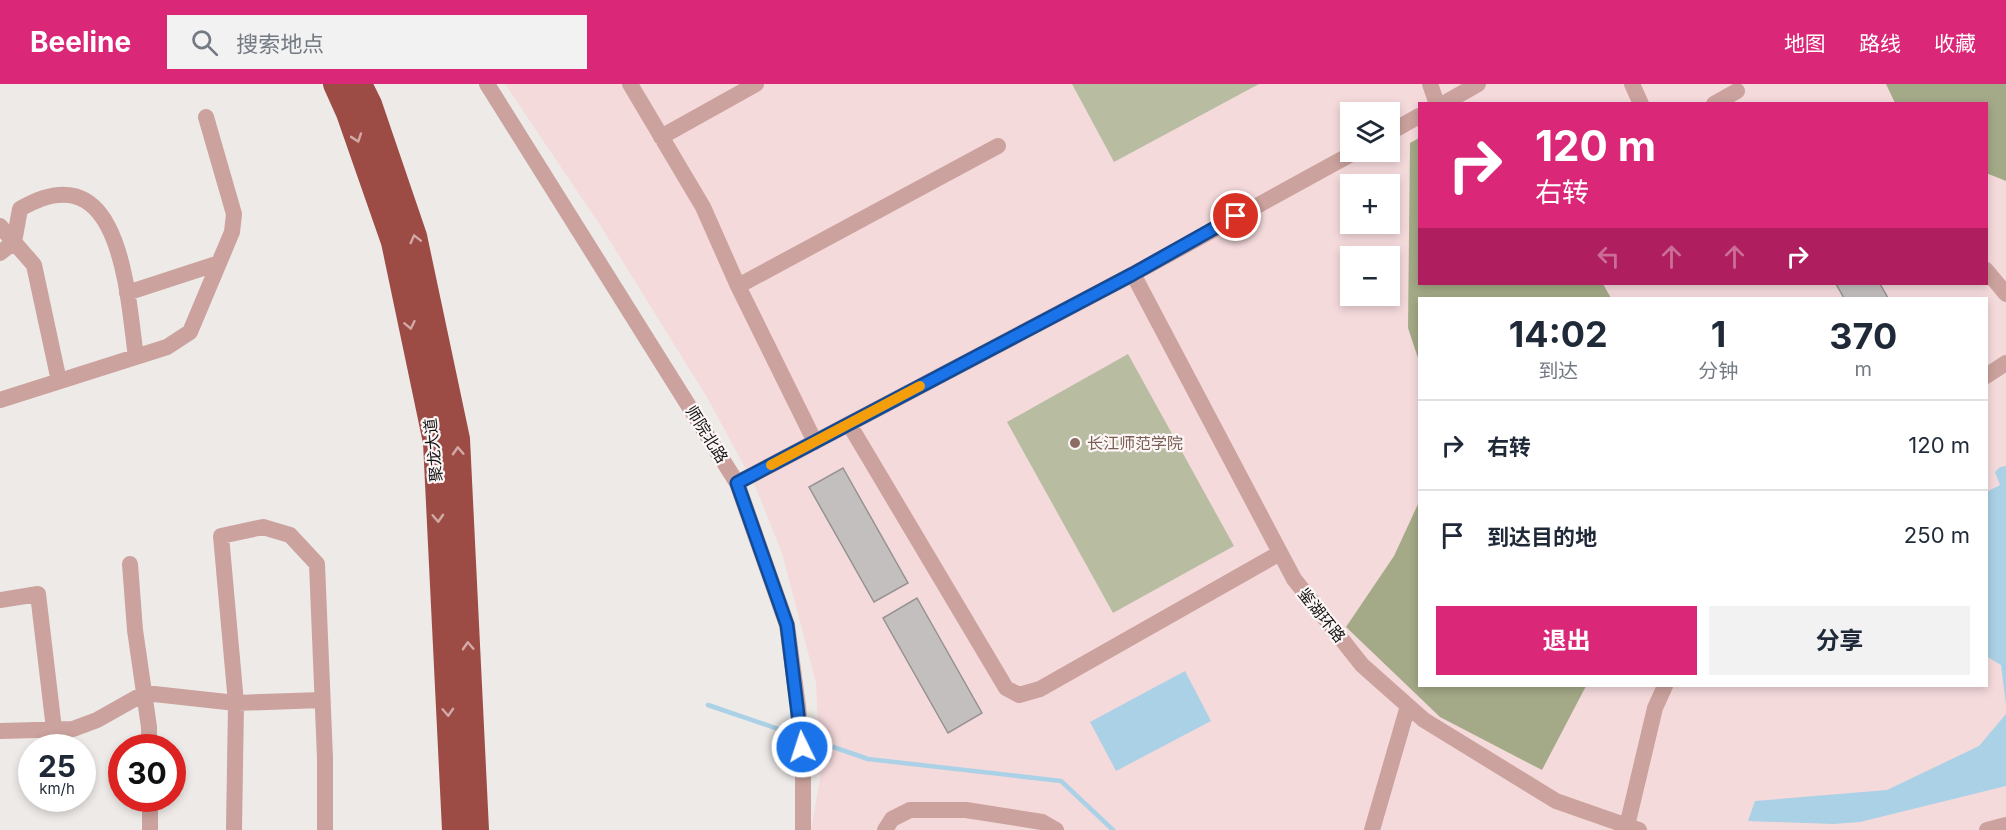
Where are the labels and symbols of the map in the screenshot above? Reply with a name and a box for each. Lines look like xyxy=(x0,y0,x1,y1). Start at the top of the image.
one-way arrow xyxy=(349,132,362,143)
pin xyxy=(1210,190,1261,241)
one-way arrow xyxy=(410,235,423,245)
one-way arrow xyxy=(403,320,416,330)
street label: 师院北路 xyxy=(682,402,732,466)
street label: 聚龙大道 xyxy=(420,417,446,483)
place label: 长江师范学院 xyxy=(1087,433,1183,453)
marker: 长江师范学院 xyxy=(1068,436,1082,450)
one-way arrow xyxy=(452,446,465,455)
one-way arrow xyxy=(432,513,445,522)
street label: 鉴湖环路 xyxy=(1294,584,1350,646)
one-way arrow xyxy=(461,641,474,650)
one-way arrow xyxy=(442,708,455,717)
position arrow xyxy=(770,715,834,779)
speed limit sign: 30 xyxy=(108,734,186,812)

